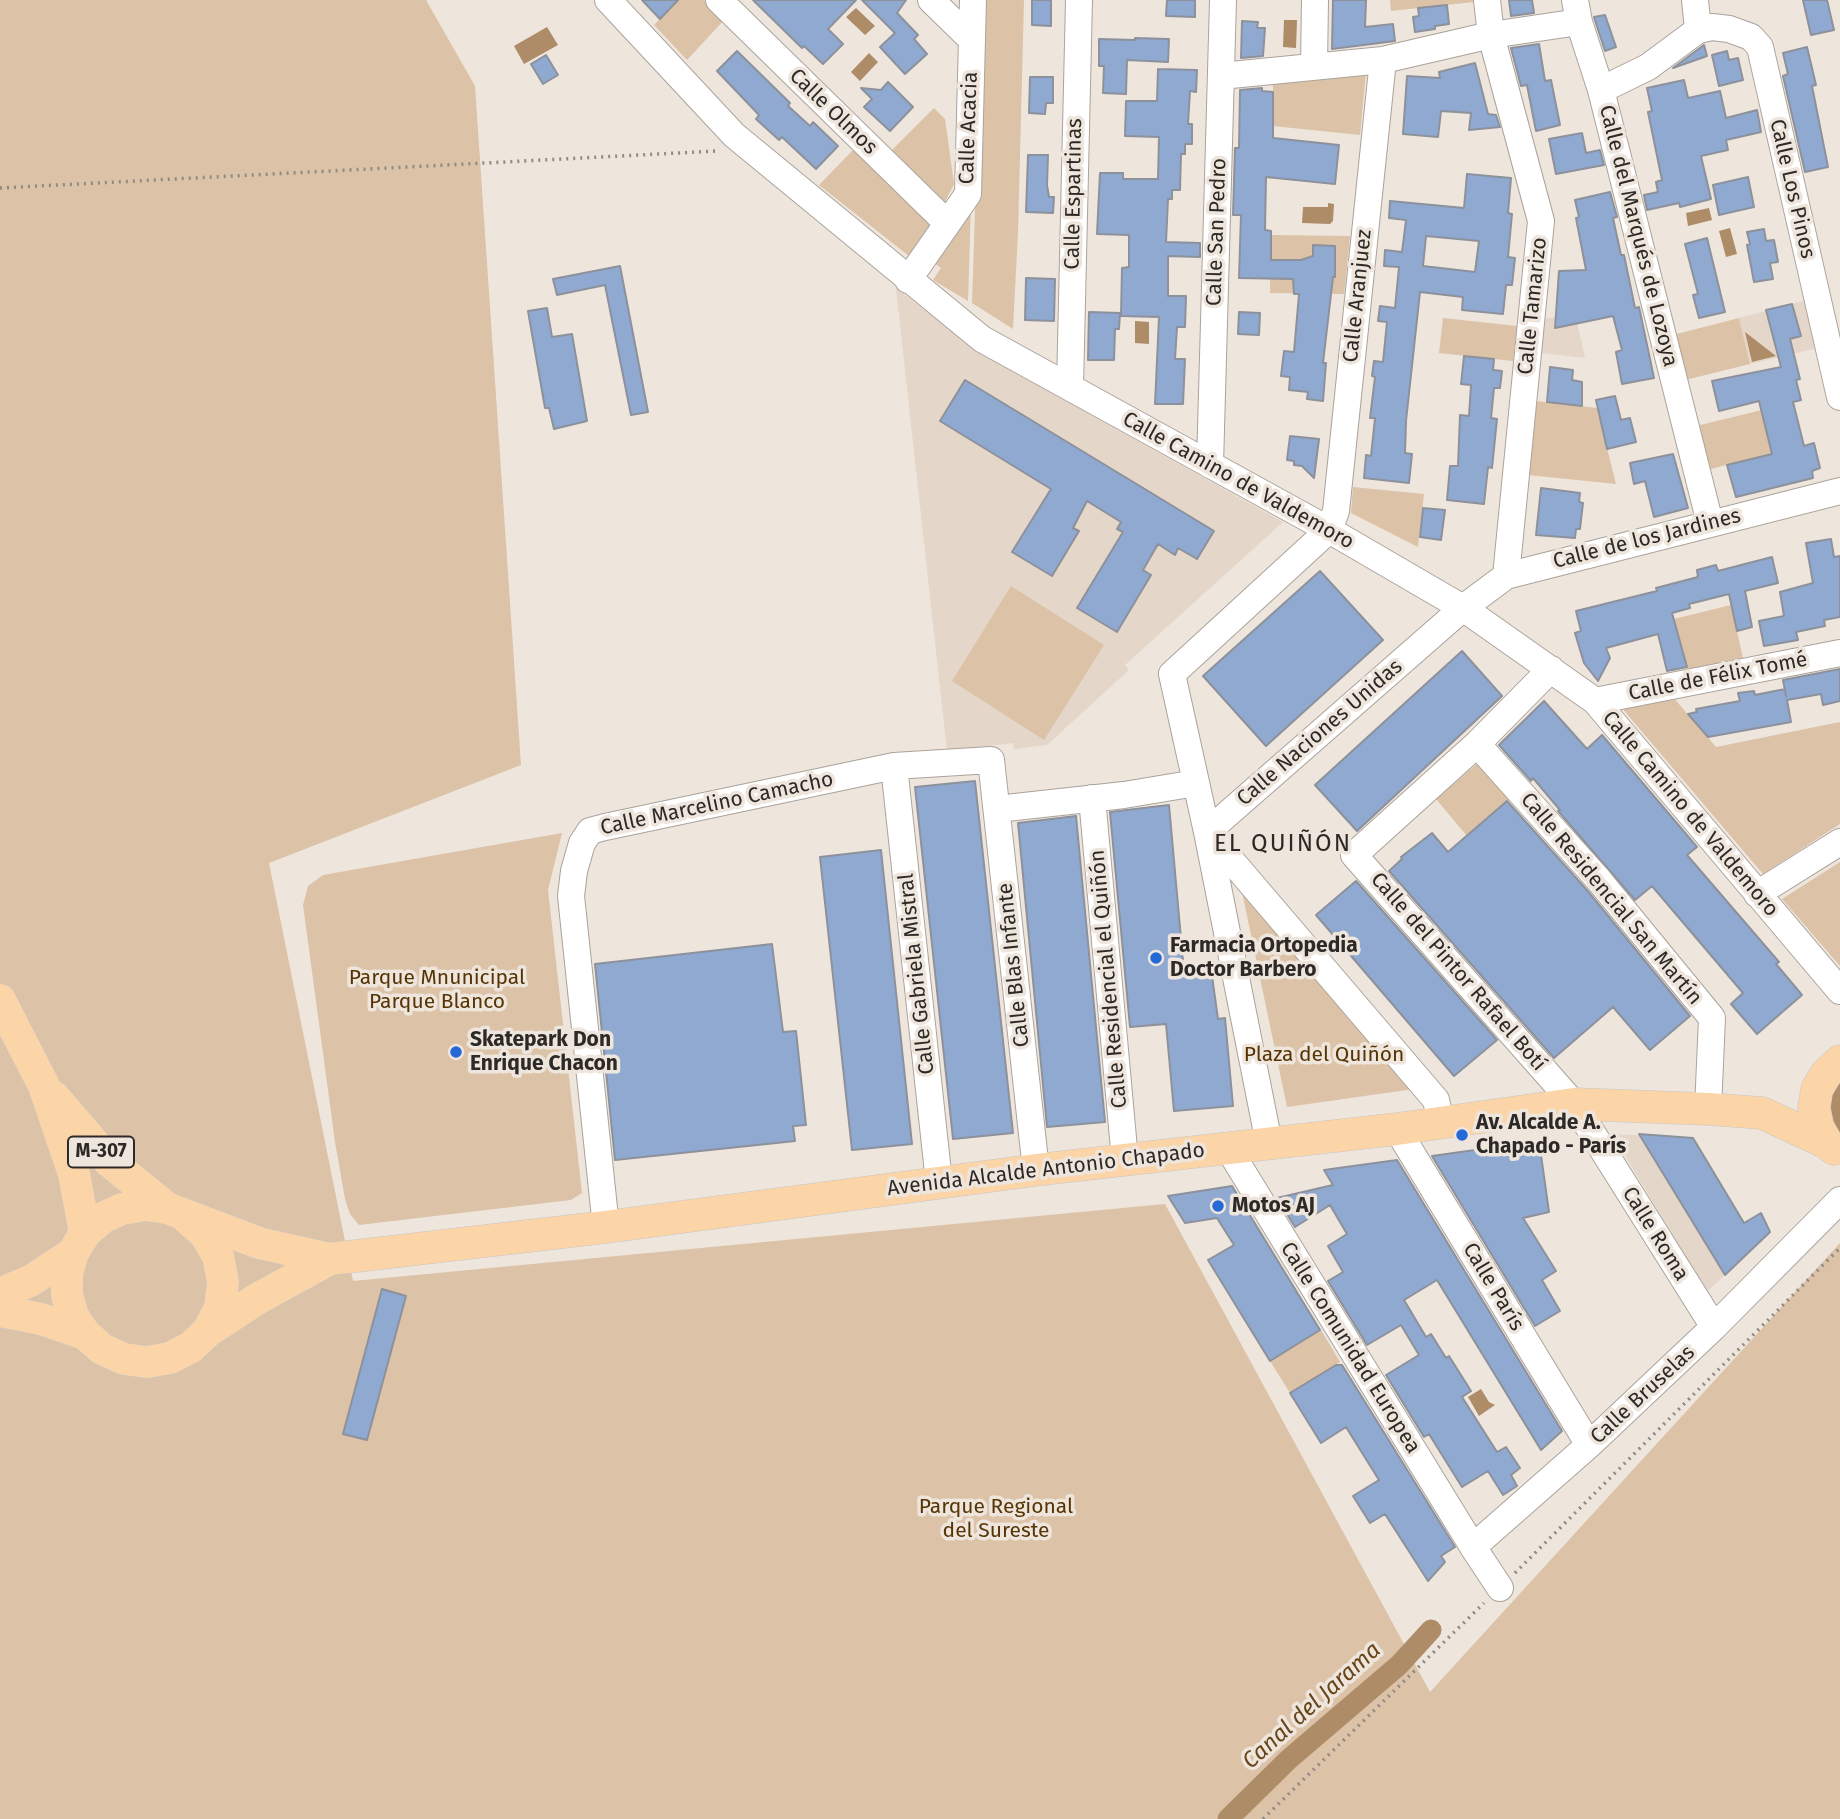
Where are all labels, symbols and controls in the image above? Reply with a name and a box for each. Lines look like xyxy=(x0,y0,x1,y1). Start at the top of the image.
street label: Calle Olmos xyxy=(784,64,882,160)
street label: Calle Acacia xyxy=(954,71,984,185)
street label: Calle del Marqués de Lozoya xyxy=(1593,103,1683,369)
street label: Calle Los Pinos xyxy=(1764,117,1820,261)
street label: Calle Espartinas xyxy=(1060,118,1088,270)
street label: Calle San Pedro xyxy=(1202,158,1232,306)
street label: Calle Aranjuez xyxy=(1338,228,1378,364)
street label: Calle Tamarizo xyxy=(1513,236,1553,376)
street label: Calle Camino de Valdemoro xyxy=(1118,407,1358,555)
street label: Calle de los Jardines xyxy=(1551,503,1743,575)
street label: Calle de Félix Tomé xyxy=(1626,647,1810,707)
street label: Calle Naciones Unidas xyxy=(1232,654,1408,812)
street label: Calle Camino de Valdemoro xyxy=(1597,706,1783,922)
street label: Calle Marcelino Camacho xyxy=(598,767,836,841)
street label: Calle Residencial San Martín xyxy=(1515,788,1707,1010)
district label: EL QUIÑÓN xyxy=(1215,830,1351,858)
street label: Calle Residencial el Quiñón xyxy=(1085,849,1133,1109)
street label: Calle del Pintor Rafael Botí xyxy=(1365,868,1551,1076)
street label: Calle Gabriela Mistral xyxy=(894,872,940,1076)
street label: Calle Blas Infante xyxy=(993,882,1035,1048)
place label: Farmacia Ortopedia Doctor Barbero xyxy=(1170,933,1358,983)
marker: Farmacia Ortopedia Doctor Barbero xyxy=(1148,950,1164,966)
park label: Parque Mnunicipal Parque Blanco xyxy=(349,965,525,1015)
place label: Skatepark Don Enrique Chacon xyxy=(470,1027,618,1077)
park label: Plaza del Quiñón xyxy=(1244,1042,1404,1068)
marker: Skatepark Don Enrique Chacon xyxy=(448,1044,464,1060)
place label: Av. Alcalde A. Chapado - París xyxy=(1476,1110,1626,1160)
marker: Av. Alcalde A. Chapado - París xyxy=(1454,1127,1470,1143)
road number: M-307 xyxy=(68,1136,134,1168)
street label: Avenida Alcalde Antonio Chapado xyxy=(886,1138,1206,1202)
street label: Calle Roma xyxy=(1616,1182,1694,1286)
place label: Motos AJ xyxy=(1232,1193,1315,1219)
marker: Motos AJ xyxy=(1210,1198,1226,1214)
street label: Calle Comunidad Europea xyxy=(1275,1238,1425,1458)
street label: Calle París xyxy=(1457,1238,1529,1336)
street label: Calle Bruselas xyxy=(1586,1340,1700,1450)
park label: Parque Regional del Sureste xyxy=(919,1494,1073,1544)
water label: Canal del Jarama xyxy=(1237,1637,1387,1775)

